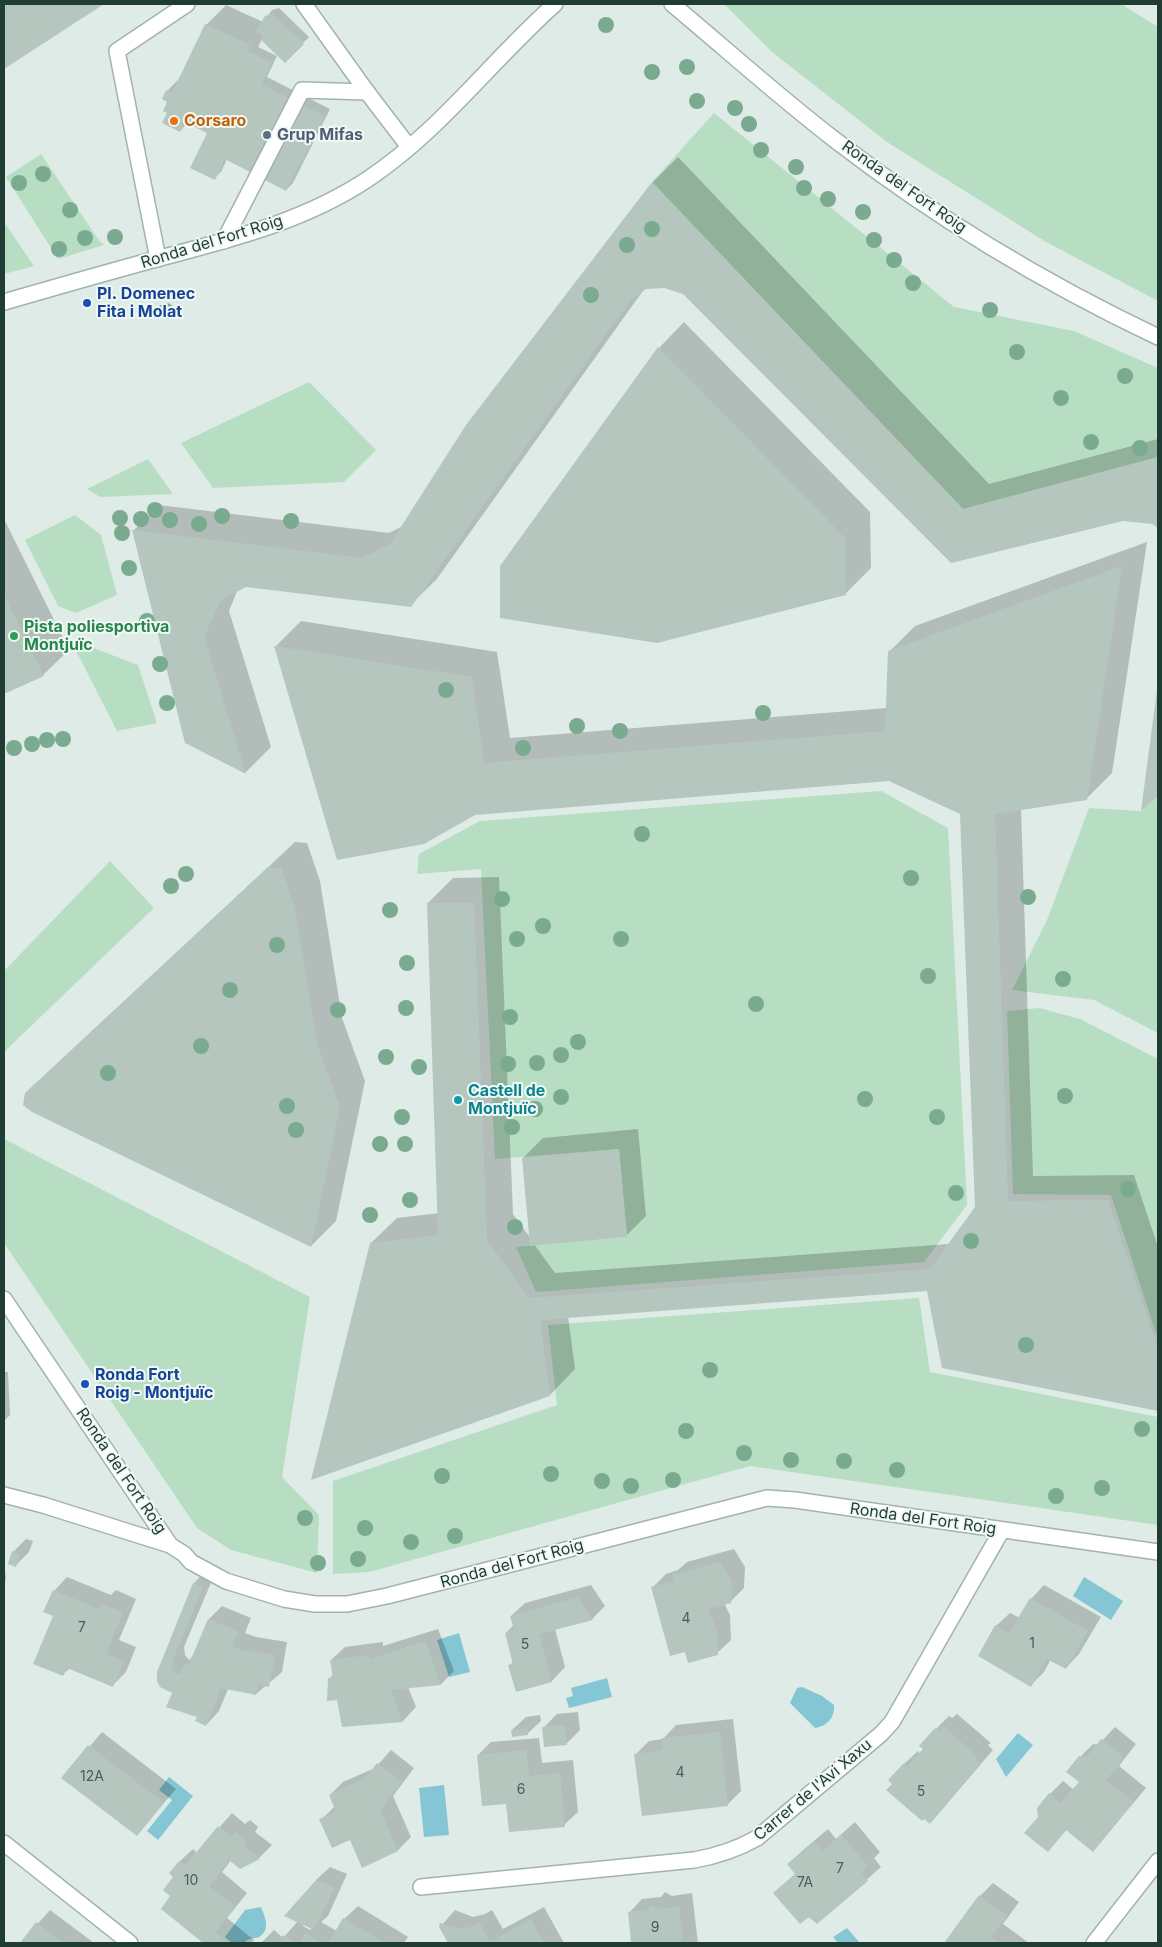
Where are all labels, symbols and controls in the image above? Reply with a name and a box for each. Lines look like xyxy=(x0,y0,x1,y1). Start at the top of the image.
place label: Corsaro xyxy=(184,111,246,131)
marker: Corsaro xyxy=(168,115,180,127)
place label: Grup Mifas xyxy=(277,125,363,145)
marker: Grup Mifas xyxy=(261,129,273,141)
street label: Ronda del Fort Roig xyxy=(838,137,970,237)
street label: Ronda del Fort Roig xyxy=(139,211,285,273)
place label: Pl. Domenec Fita i Molat xyxy=(97,284,195,322)
marker: Pl. Domenec Fita i Molat xyxy=(81,297,93,309)
place label: Pista poliesportiva Montjuïc xyxy=(24,617,169,655)
marker: Pista poliesportiva Montjuïc xyxy=(8,630,20,642)
place label: Castell de Montjuïc xyxy=(468,1081,545,1119)
marker: Castell de Montjuïc xyxy=(452,1094,464,1106)
place label: Ronda Fort Roig - Montjuïc xyxy=(95,1365,213,1403)
marker: Ronda Fort Roig - Montjuïc xyxy=(79,1378,91,1390)
street label: Ronda del Fort Roig xyxy=(72,1404,170,1538)
street label: Ronda del Fort Roig xyxy=(849,1499,997,1539)
street label: Ronda del Fort Roig xyxy=(438,1536,586,1592)
house number: 4 xyxy=(681,1611,691,1627)
house number: 7 xyxy=(78,1620,86,1636)
house number: 1 xyxy=(1029,1636,1035,1652)
house number: 5 xyxy=(521,1637,529,1653)
street label: Carrer de l'Avi Xaxu xyxy=(750,1735,876,1845)
house number: 4 xyxy=(675,1765,685,1781)
house number: 12A xyxy=(80,1769,104,1785)
house number: 6 xyxy=(517,1782,525,1798)
house number: 5 xyxy=(917,1784,925,1800)
house number: 7 xyxy=(836,1861,844,1877)
house number: 10 xyxy=(184,1873,198,1889)
house number: 7A xyxy=(797,1875,813,1891)
house number: 9 xyxy=(651,1920,659,1936)

